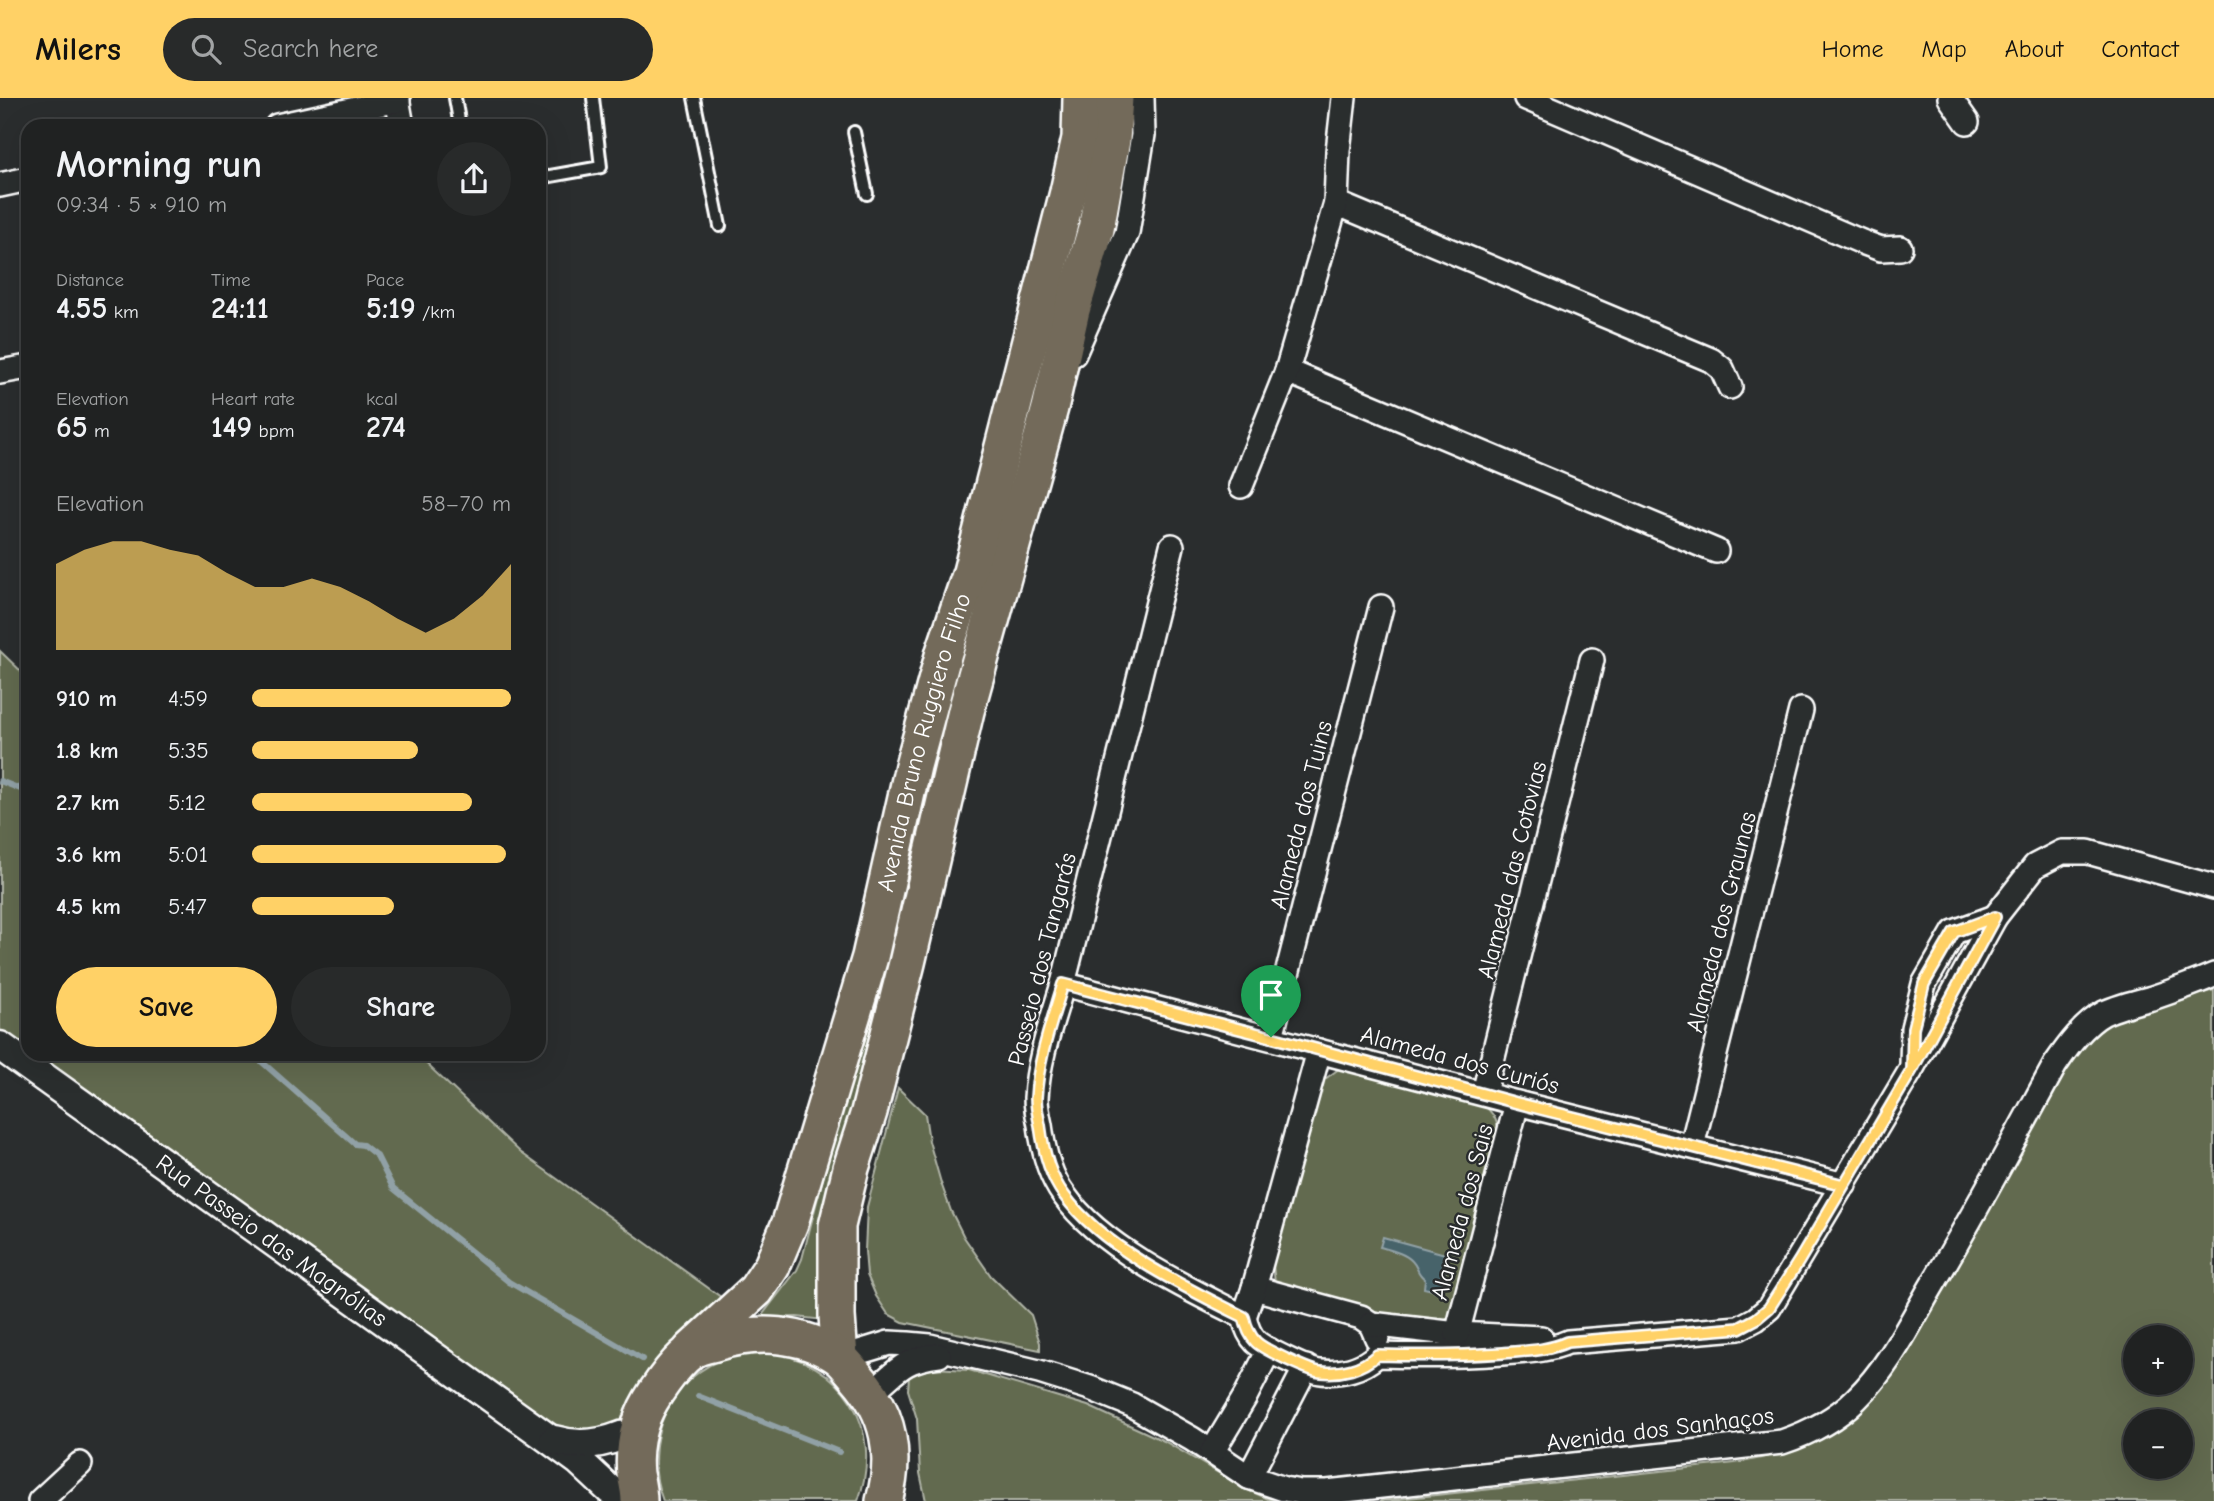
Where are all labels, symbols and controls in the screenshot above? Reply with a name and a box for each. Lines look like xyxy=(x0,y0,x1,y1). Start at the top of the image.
search box xyxy=(163,18,653,81)
text: Milers xyxy=(35,30,121,68)
icon: search xyxy=(187,30,225,68)
text: Search here xyxy=(243,34,378,64)
text: Home xyxy=(1822,35,1883,63)
text: Map xyxy=(1921,35,1967,63)
text: About xyxy=(2005,35,2063,63)
text: Contact xyxy=(2101,35,2179,63)
button: share xyxy=(437,142,511,216)
text: Morning run xyxy=(56,143,262,187)
text: 09:34 · 5 × 910 m xyxy=(56,191,227,218)
text: Distance xyxy=(56,269,124,291)
text: Time xyxy=(211,269,250,291)
text: Pace xyxy=(366,269,404,291)
text: 4.55 xyxy=(56,291,107,326)
text: 24:11 xyxy=(211,291,269,326)
text: 5:19 xyxy=(366,291,416,326)
text: km xyxy=(107,301,139,323)
text: /km xyxy=(416,301,455,323)
text: Elevation xyxy=(56,388,129,410)
text: Heart rate xyxy=(211,388,295,410)
text: kcal xyxy=(366,388,398,410)
text: 65 xyxy=(56,410,88,445)
text: 149 xyxy=(211,410,252,445)
text: 274 xyxy=(366,410,406,445)
text: m xyxy=(88,420,110,442)
text: bpm xyxy=(252,420,295,442)
text: Elevation xyxy=(56,490,144,517)
text: 58–70 m xyxy=(421,490,511,517)
street label: Avenida Bruno Ruggiero Filho xyxy=(871,590,977,894)
text: 910 m xyxy=(56,685,117,712)
text: 4:59 xyxy=(168,685,208,712)
street label: Alameda dos Tuins xyxy=(1264,718,1338,912)
text: 1.8 km xyxy=(56,737,119,764)
text: 5:35 xyxy=(168,737,209,764)
street label: Alameda das Cotovias xyxy=(1471,758,1553,982)
text: 2.7 km xyxy=(56,789,120,816)
text: 5:12 xyxy=(168,789,206,816)
street label: Alameda dos Graunas xyxy=(1680,809,1762,1035)
text: 3.6 km xyxy=(56,841,121,868)
text: 5:01 xyxy=(168,841,208,868)
street label: Passeio dos Tangarás xyxy=(1002,850,1082,1068)
text: 4.5 km xyxy=(56,893,121,920)
text: 5:47 xyxy=(168,893,207,920)
pin xyxy=(1241,965,1301,1037)
button: Save xyxy=(56,967,277,1047)
button: Share xyxy=(291,967,511,1047)
icon: arrive xyxy=(1252,976,1290,1014)
street label: Alameda dos Curiós xyxy=(1358,1020,1562,1100)
street label: Alameda dos Sais xyxy=(1425,1121,1499,1303)
street label: Rua Passeio das Magnólias xyxy=(151,1148,393,1332)
map controls xyxy=(2123,1325,2193,1479)
button: + xyxy=(2123,1325,2193,1395)
street label: Avenida dos Sanhaços xyxy=(1545,1401,1775,1457)
button: − xyxy=(2123,1409,2193,1479)

